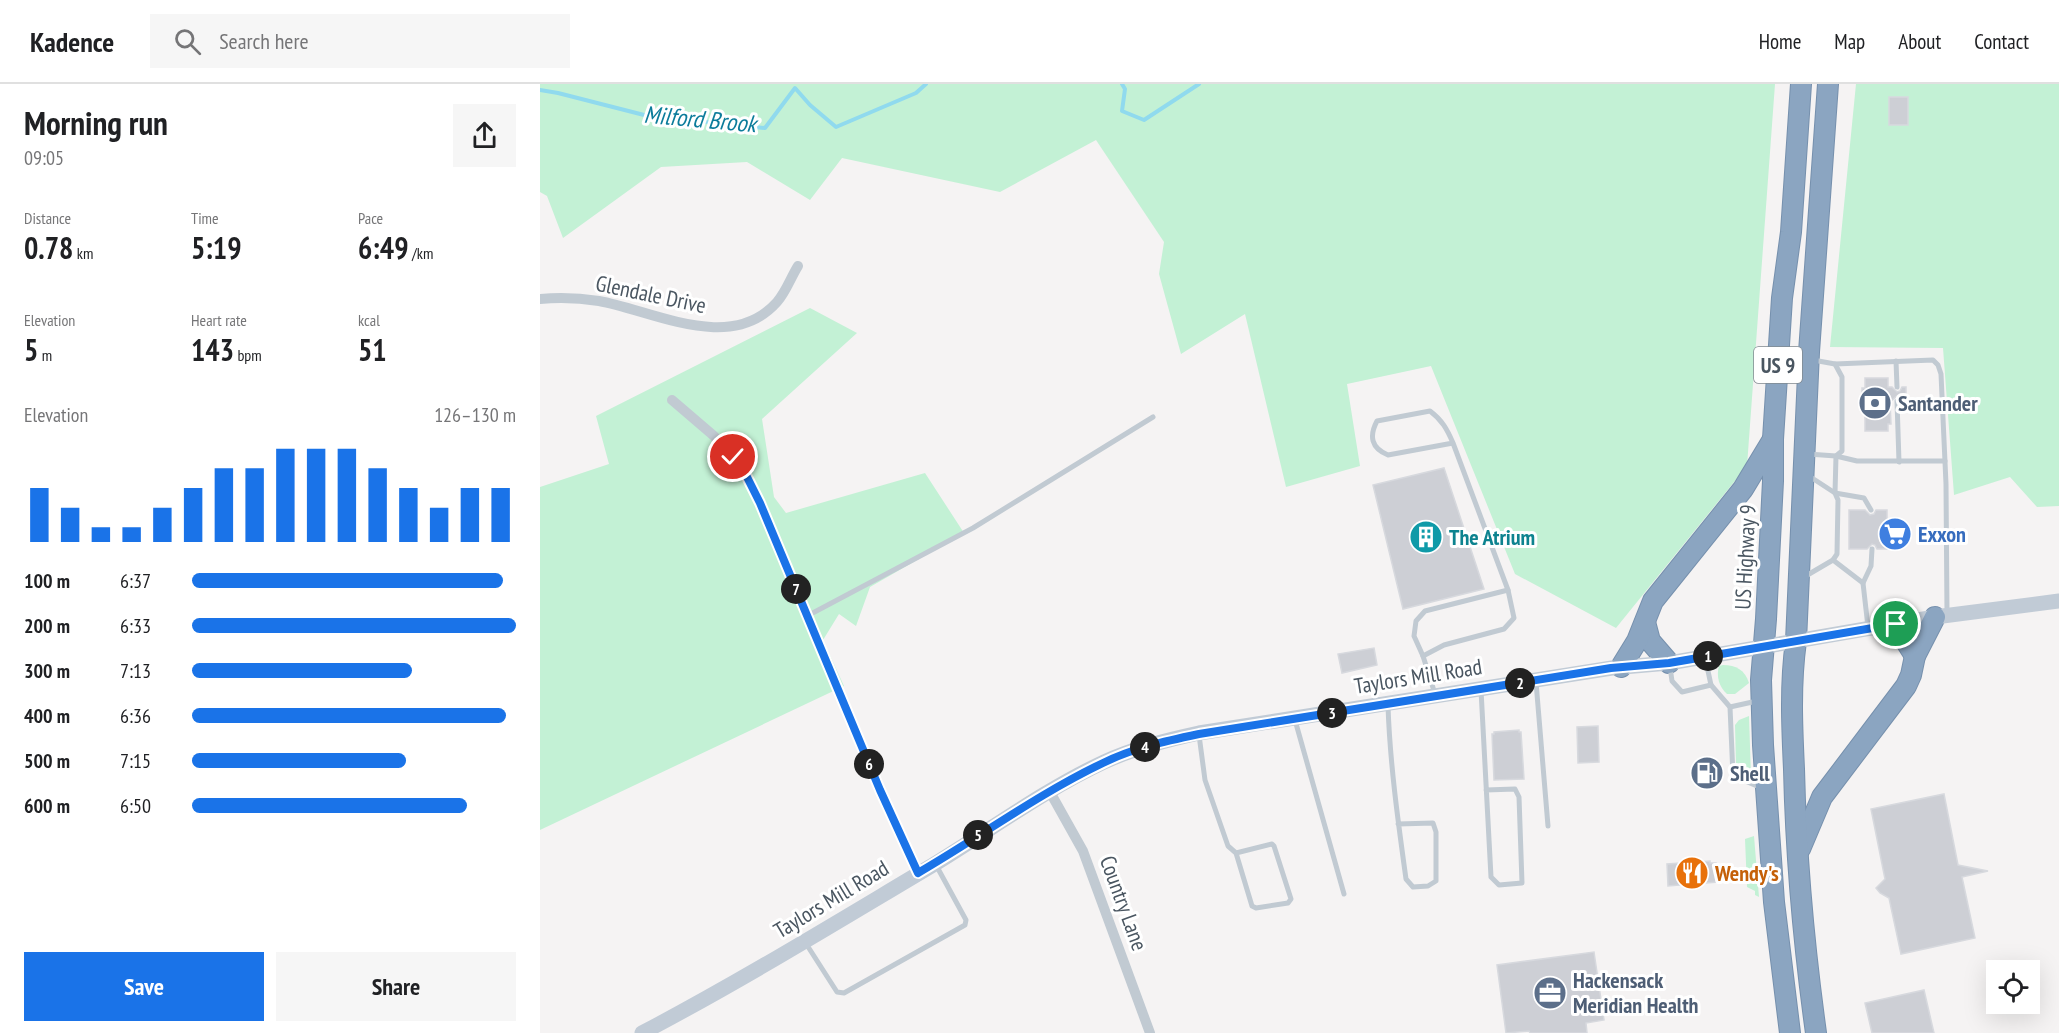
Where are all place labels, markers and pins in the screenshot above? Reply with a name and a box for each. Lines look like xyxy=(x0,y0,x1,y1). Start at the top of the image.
bank icon: Santander xyxy=(1857,385,1893,421)
place label: Santander xyxy=(1898,389,1978,417)
pin xyxy=(707,431,758,482)
supermarket icon: Exxon xyxy=(1877,516,1913,552)
building icon: The Atrium xyxy=(1408,519,1444,555)
place label: Exxon xyxy=(1918,520,1966,548)
place label: The Atrium xyxy=(1449,523,1535,551)
pin: 7 xyxy=(781,574,811,604)
pin xyxy=(1870,598,1921,649)
pin: 1 xyxy=(1693,641,1723,671)
pin: 2 xyxy=(1505,668,1535,698)
pin: 3 xyxy=(1317,698,1347,728)
pin: 4 xyxy=(1130,732,1160,762)
pin: 6 xyxy=(854,749,884,779)
fuel station icon: Shell xyxy=(1689,755,1725,791)
place label: Shell xyxy=(1730,759,1770,787)
pin: 5 xyxy=(963,820,993,850)
restaurant icon: Wendy's xyxy=(1674,855,1710,891)
place label: Wendy's xyxy=(1714,859,1779,887)
place label: Hackensack Meridian Health xyxy=(1573,966,1699,1019)
office icon: Hackensack Meridian Health xyxy=(1532,975,1568,1011)

